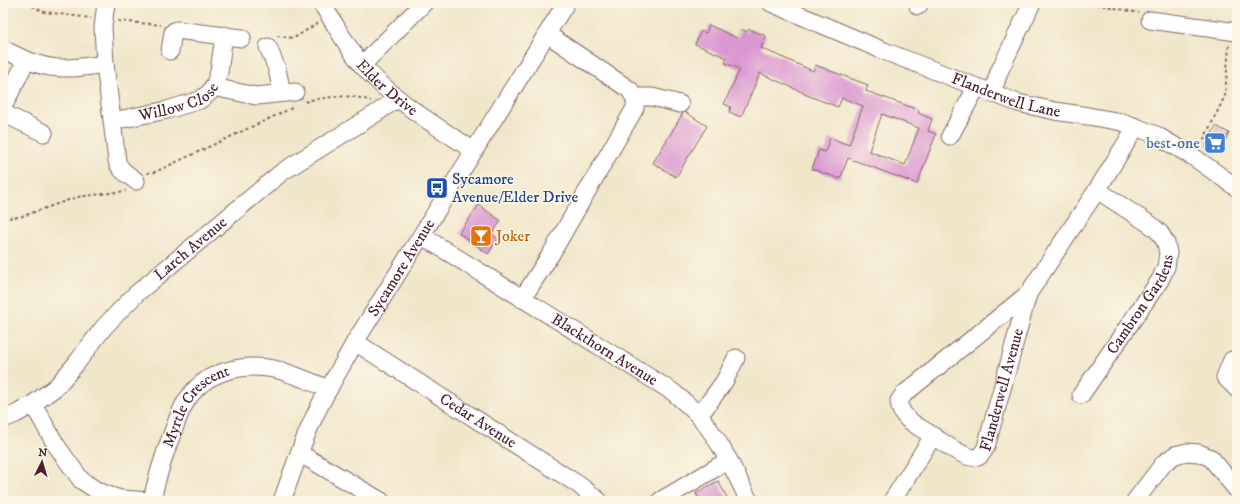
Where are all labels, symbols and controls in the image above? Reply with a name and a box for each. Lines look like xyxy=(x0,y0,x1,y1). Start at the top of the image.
street label: Elder Drive xyxy=(352,55,422,120)
street label: Flanderwell Lane xyxy=(949,68,1062,122)
street label: Willow Close xyxy=(136,78,223,126)
supermarket icon: best-one xyxy=(1202,130,1228,156)
place label: best-one xyxy=(1146,133,1200,153)
place label: Sycamore Avenue/Elder Drive xyxy=(452,169,579,207)
bus stop icon: Sycamore Avenue/Elder Drive xyxy=(424,175,450,201)
street label: Larch Avenue xyxy=(150,212,231,285)
street label: Sycamore Avenue xyxy=(363,215,439,320)
bar icon: Joker xyxy=(468,223,494,249)
place label: Joker xyxy=(494,226,530,246)
street label: Cambron Gardens xyxy=(1102,253,1178,358)
street label: Blackthorn Avenue xyxy=(548,309,662,390)
street label: Flanderwell Avenue xyxy=(975,326,1028,453)
street label: Myrtle Crescent xyxy=(158,361,232,450)
street label: Cedar Avenue xyxy=(436,389,521,453)
north arrow xyxy=(22,442,62,482)
text: N xyxy=(38,446,48,460)

